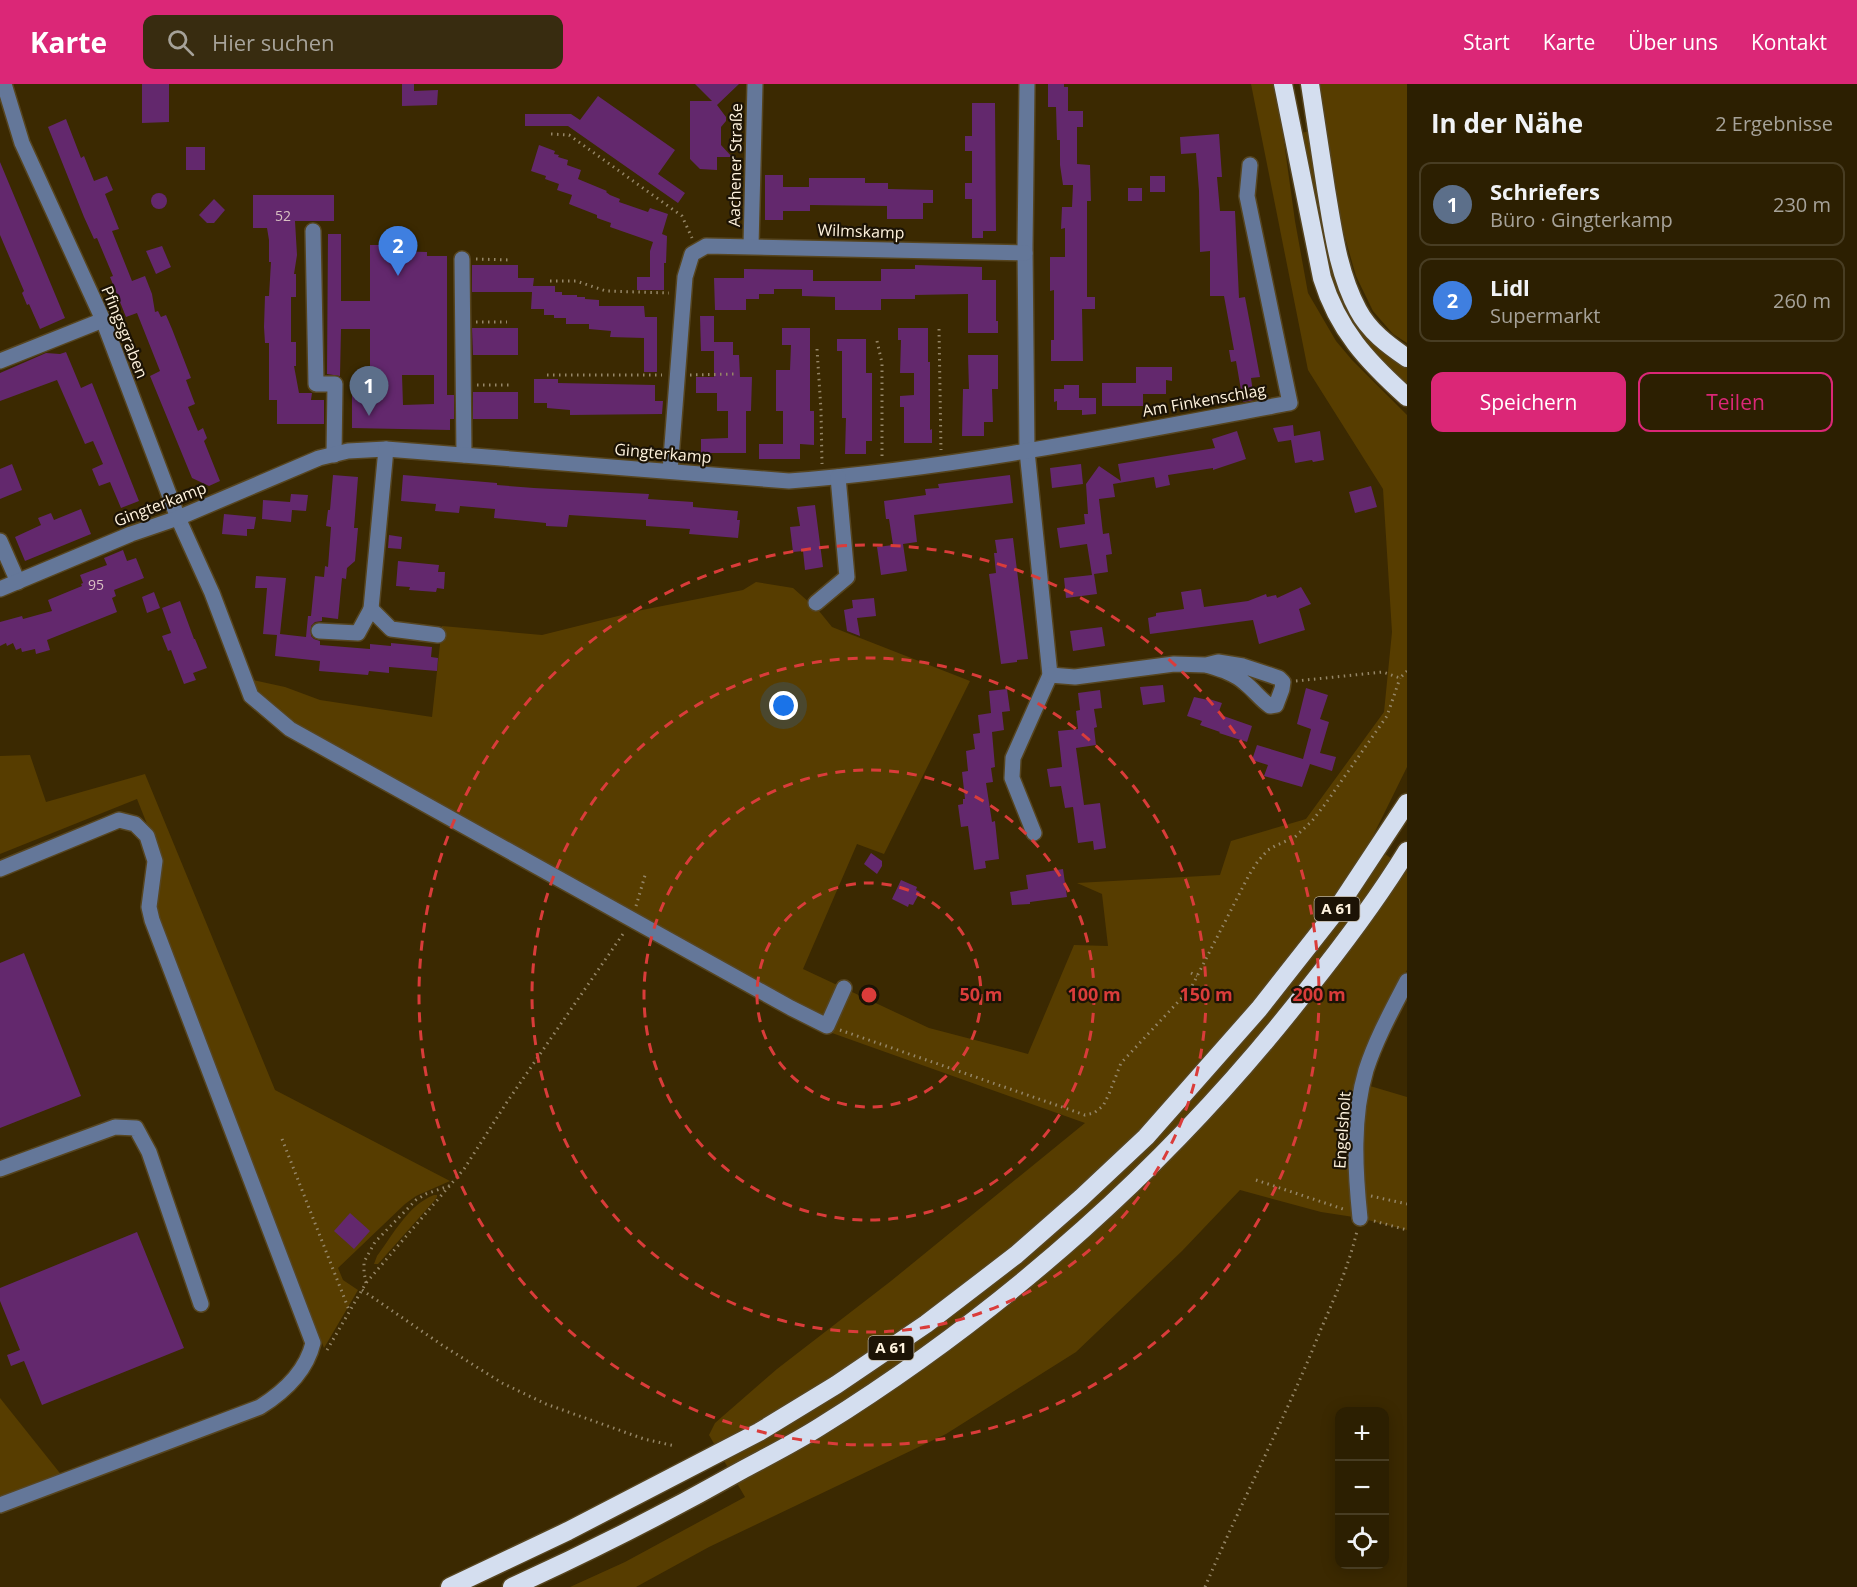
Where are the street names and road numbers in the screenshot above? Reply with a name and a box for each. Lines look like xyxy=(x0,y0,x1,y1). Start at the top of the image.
street label: Aachener Straße xyxy=(723,103,747,227)
street label: Wilmskamp xyxy=(817,218,905,244)
street label: Pfingsgraben xyxy=(96,283,154,381)
street label: Am Finkenschlag xyxy=(1140,378,1268,422)
street label: Gingterkamp xyxy=(614,438,712,468)
street label: Gingterkamp xyxy=(111,476,209,532)
road number: A 61 xyxy=(1314,897,1360,921)
street label: Engelsholt xyxy=(1328,1090,1356,1169)
road number: A 61 xyxy=(868,1336,914,1360)

